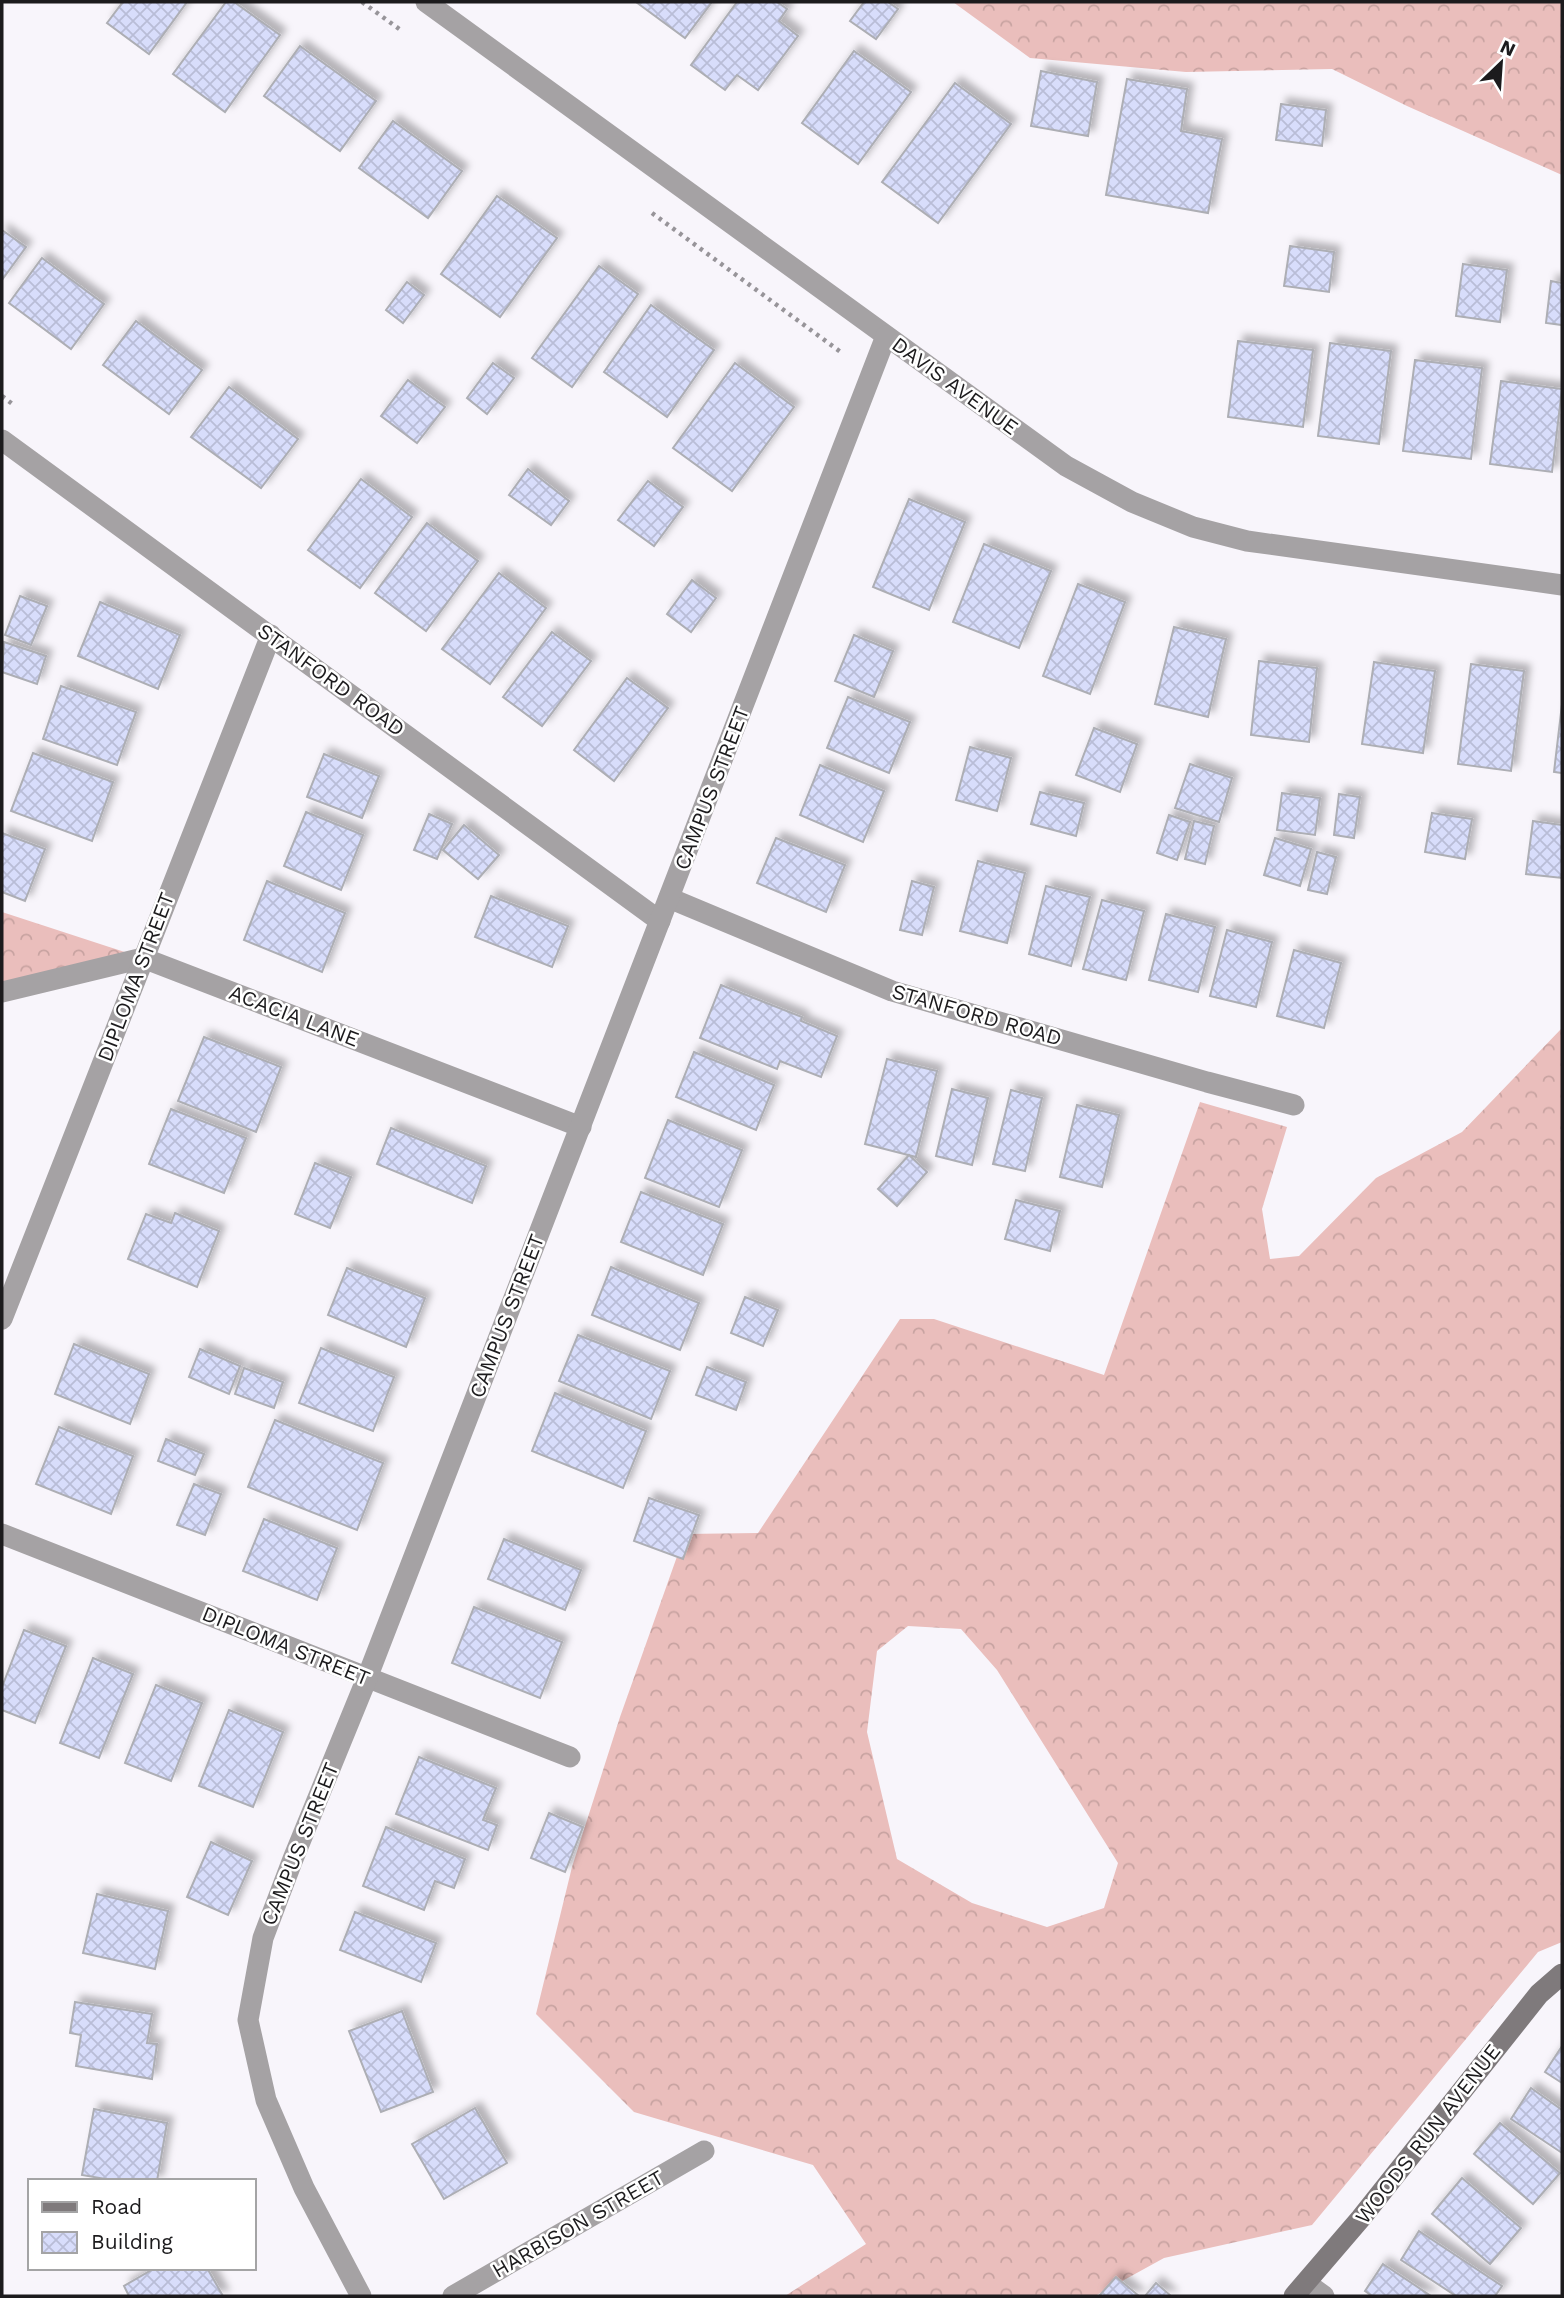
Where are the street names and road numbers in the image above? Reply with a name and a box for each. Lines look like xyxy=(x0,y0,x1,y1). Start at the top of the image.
street label: DAVIS AVENUE xyxy=(887,331,1023,440)
street label: STANFORD ROAD xyxy=(253,618,410,741)
street label: CAMPUS STREET xyxy=(669,702,754,873)
street label: DIPLOMA STREET xyxy=(92,888,179,1065)
street label: STANFORD ROAD xyxy=(889,978,1065,1051)
street label: ACACIA LANE xyxy=(226,979,363,1052)
street label: CAMPUS STREET xyxy=(464,1230,549,1401)
street label: DIPLOMA STREET xyxy=(199,1600,374,1691)
street label: CAMPUS STREET xyxy=(255,1758,344,1929)
street label: WOODS RUN AVENUE xyxy=(1350,2039,1506,2228)
street label: HARBISON STREET xyxy=(488,2164,668,2283)

